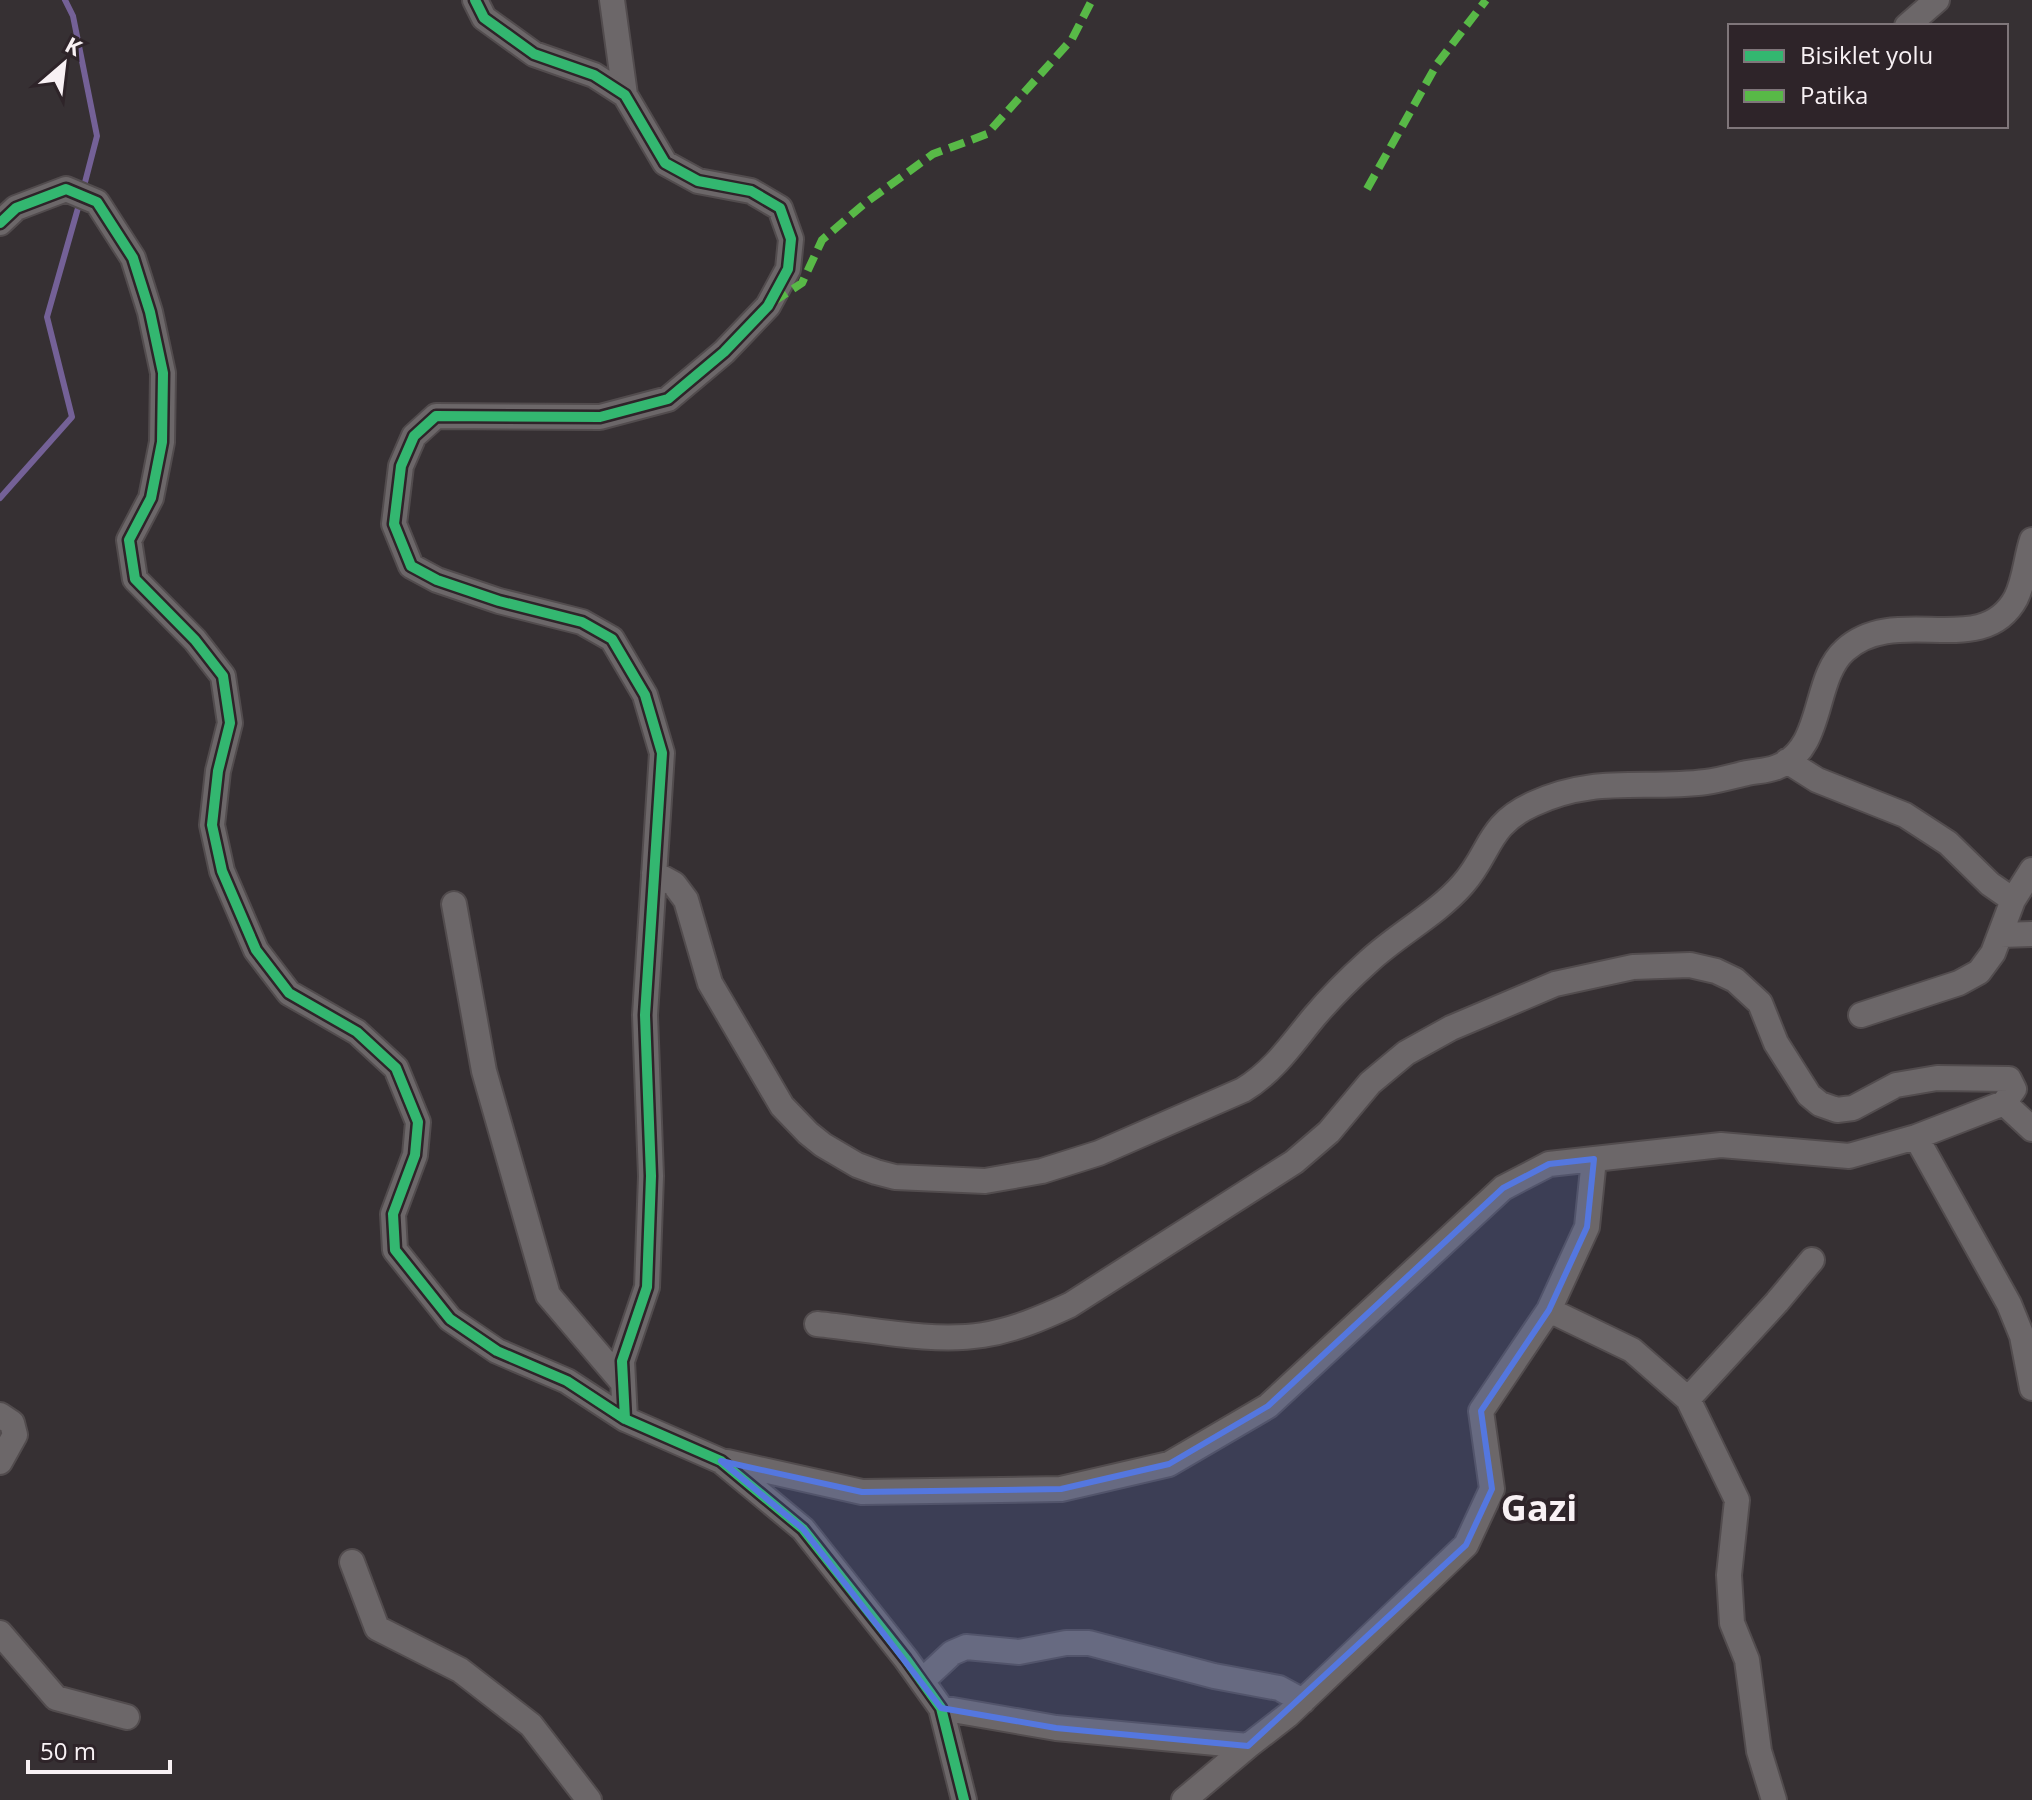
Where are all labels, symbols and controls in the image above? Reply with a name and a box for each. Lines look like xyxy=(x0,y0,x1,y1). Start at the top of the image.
north arrow xyxy=(24,24,104,104)
legend xyxy=(1728,24,2008,128)
text: K xyxy=(60,29,88,62)
text: Bisiklet yolu xyxy=(1800,38,1933,71)
text: Patika xyxy=(1800,78,1868,111)
district label: Gazi xyxy=(1501,1483,1577,1532)
scale bar xyxy=(28,1724,170,1774)
text: 50 m xyxy=(40,1734,96,1767)

